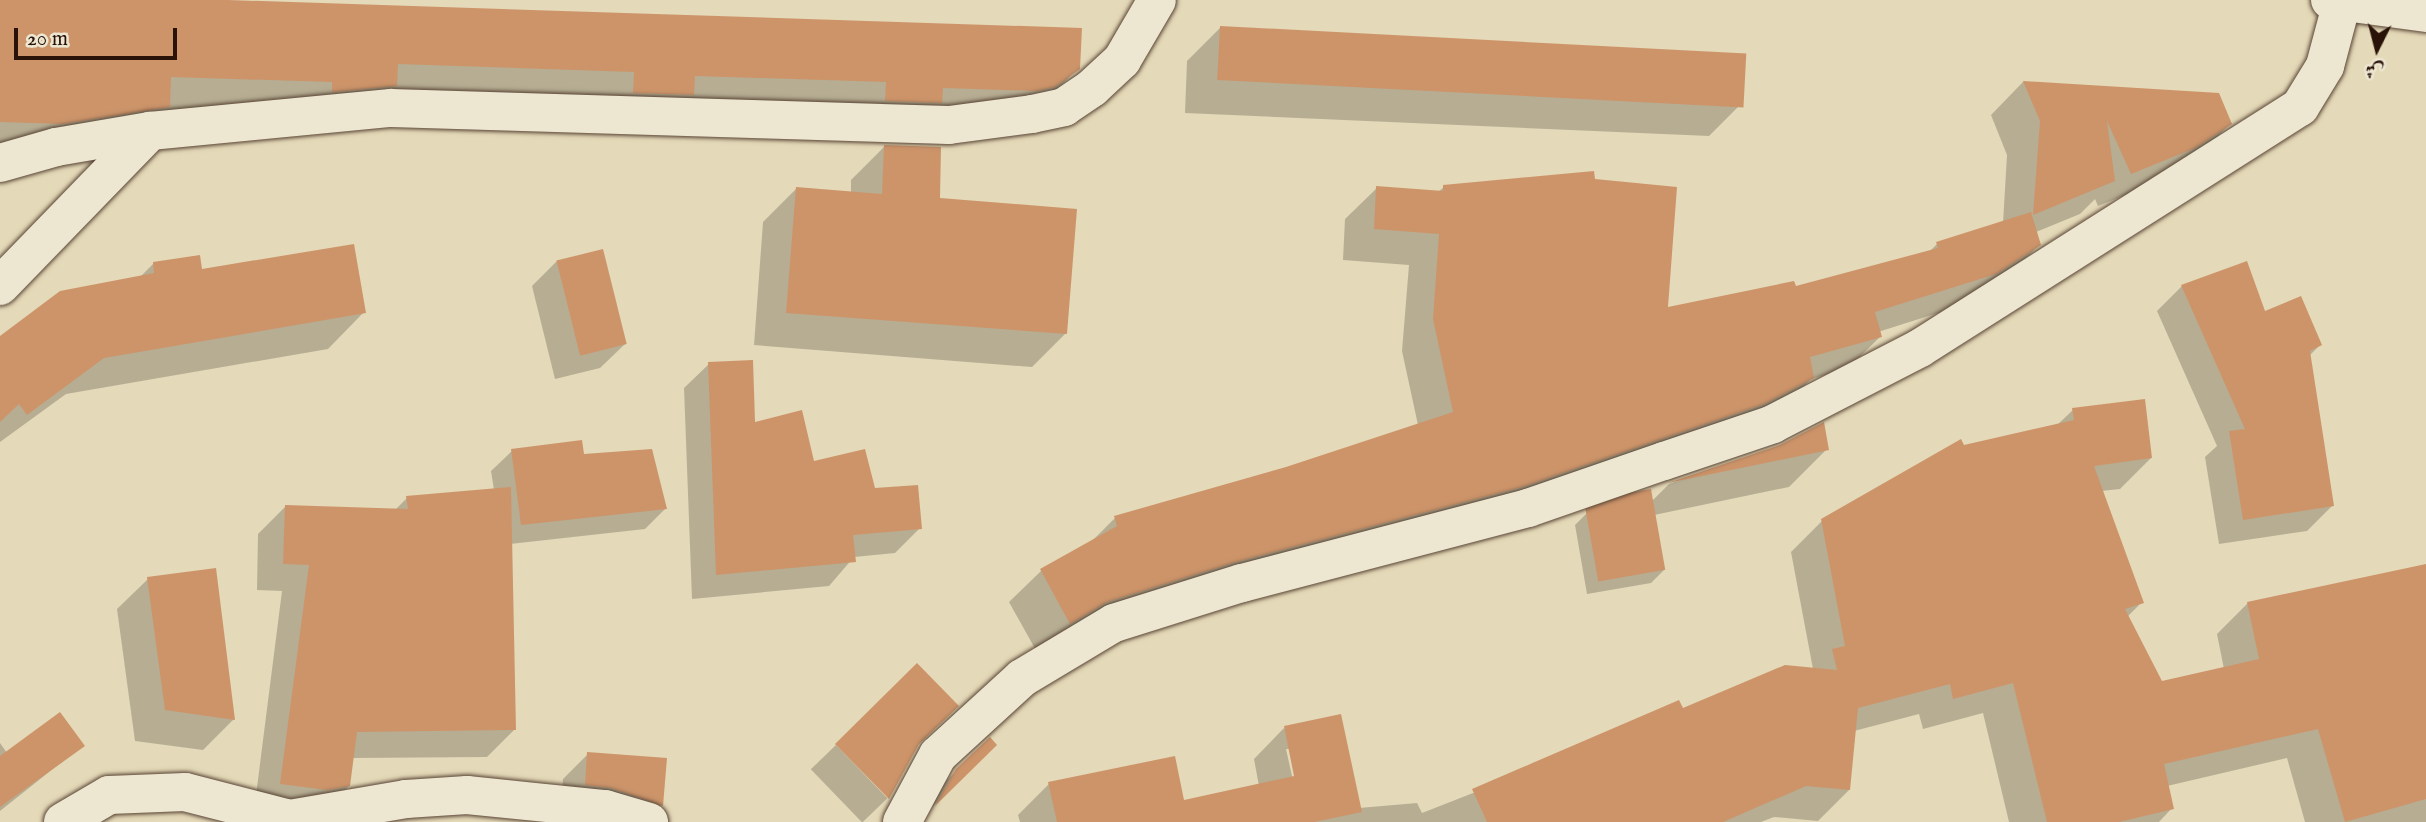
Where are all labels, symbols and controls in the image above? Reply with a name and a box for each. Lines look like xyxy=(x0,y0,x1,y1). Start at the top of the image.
scale bar xyxy=(18,14,180,58)
north arrow xyxy=(2342,14,2412,84)
text: 20 m xyxy=(27,26,68,53)
text: ش xyxy=(2364,57,2385,83)

